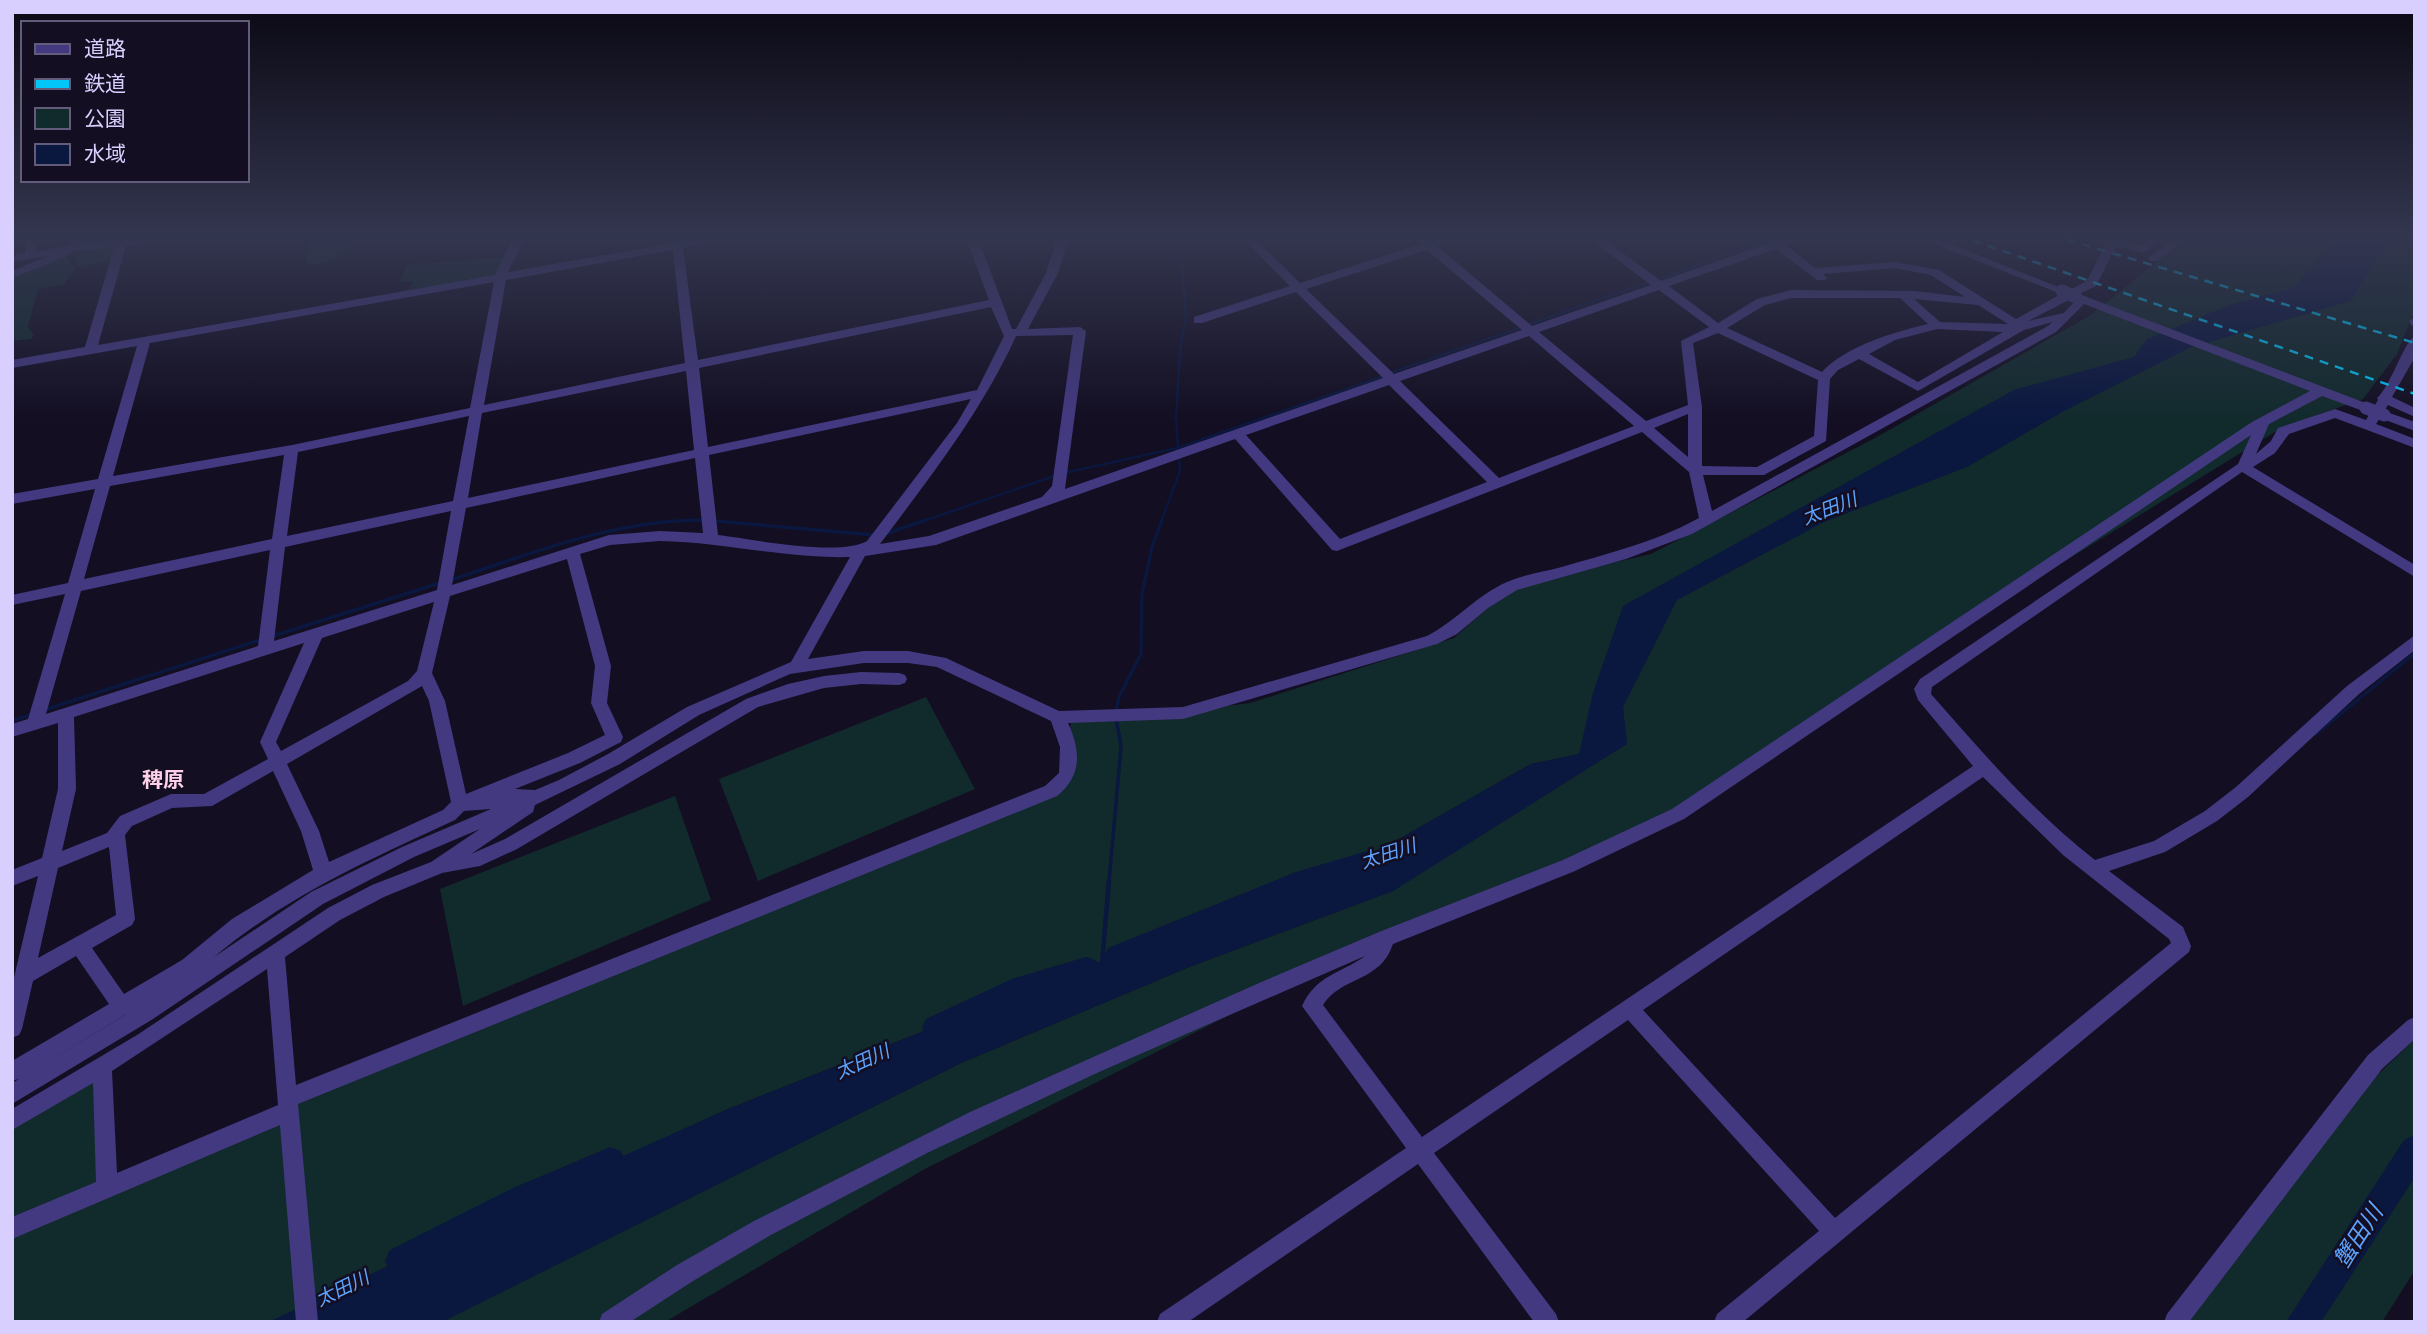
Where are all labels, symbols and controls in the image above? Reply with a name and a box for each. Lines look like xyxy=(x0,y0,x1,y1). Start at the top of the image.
legend xyxy=(21,21,248,182)
text: 道路 xyxy=(84,37,126,60)
text: 鉄道 xyxy=(84,72,126,95)
text: 公園 xyxy=(84,107,126,130)
text: 水域 xyxy=(84,142,126,165)
water label: 太田川 xyxy=(1799,488,1861,528)
district label: 稗原 xyxy=(142,768,184,791)
water label: 太田川 xyxy=(1358,834,1420,872)
water label: 太田川 xyxy=(832,1039,894,1083)
water label: 蟹田川 xyxy=(2328,1197,2389,1272)
water label: 太田川 xyxy=(312,1266,374,1310)

